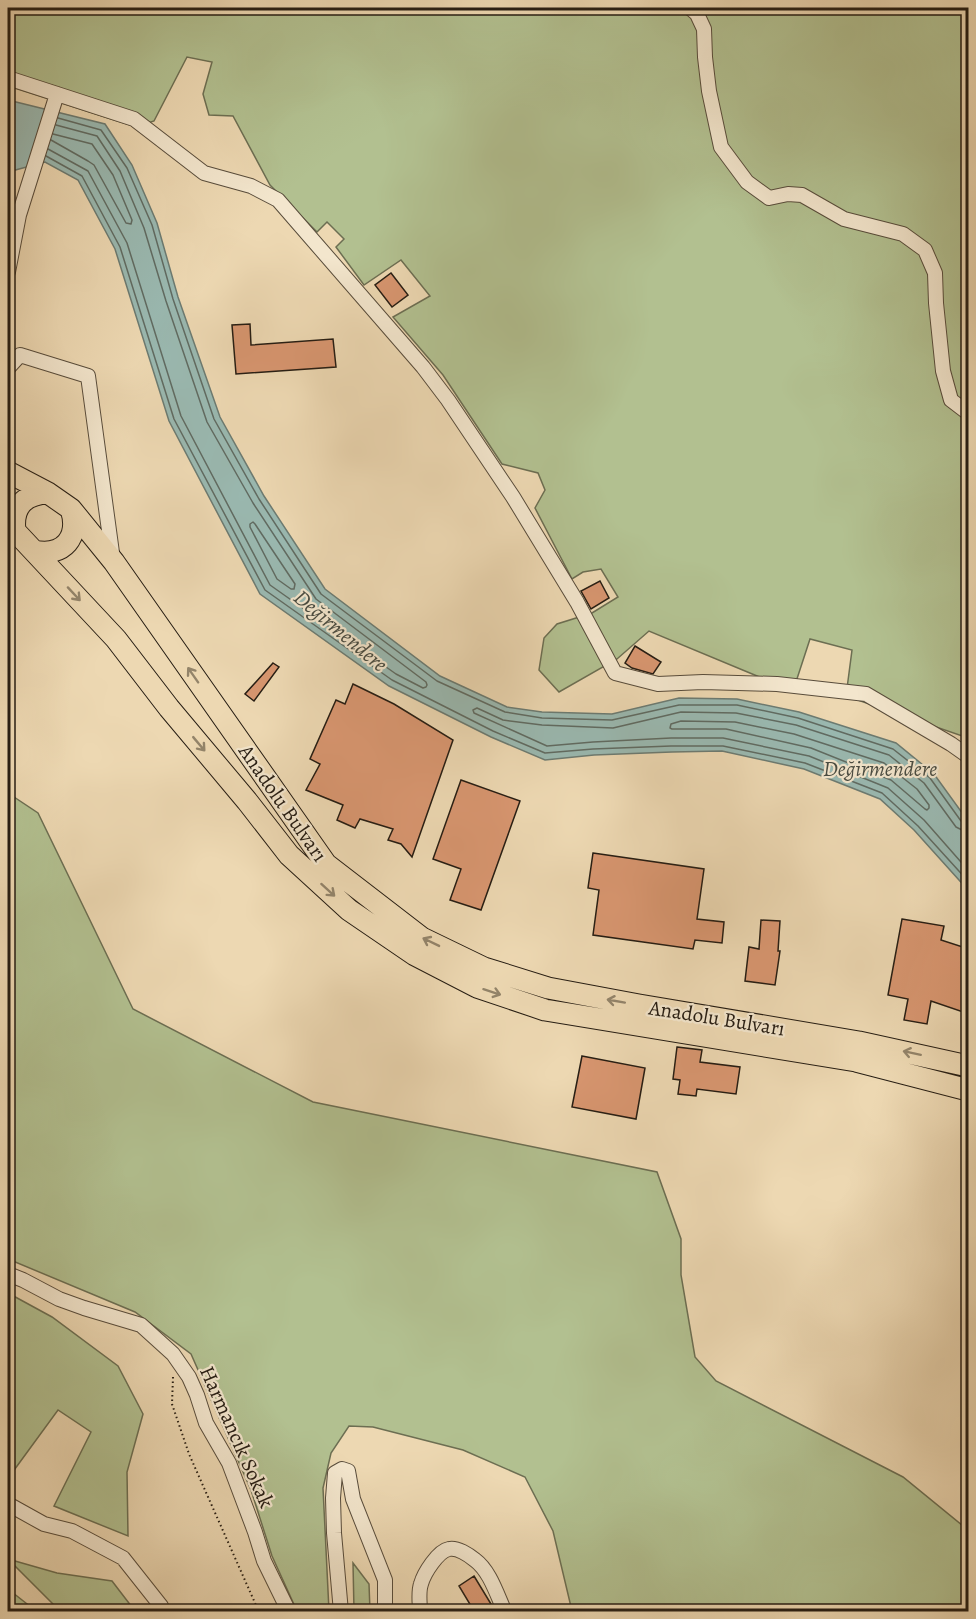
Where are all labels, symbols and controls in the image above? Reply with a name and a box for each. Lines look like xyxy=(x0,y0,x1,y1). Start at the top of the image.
water label: Değirmendere xyxy=(287,583,394,679)
one-way arrow xyxy=(67,587,81,602)
one-way arrow xyxy=(187,667,199,683)
one-way arrow xyxy=(192,736,206,751)
street label: Anadolu Bulvarı xyxy=(232,738,334,867)
water label: Değirmendere xyxy=(823,754,937,784)
one-way arrow xyxy=(320,883,335,897)
one-way arrow xyxy=(423,936,441,948)
one-way arrow xyxy=(482,987,501,998)
street label: Anadolu Bulvarı xyxy=(646,993,787,1043)
one-way arrow xyxy=(607,995,627,1006)
one-way arrow xyxy=(902,1047,922,1058)
street label: Harmancık Sokak xyxy=(193,1361,281,1513)

